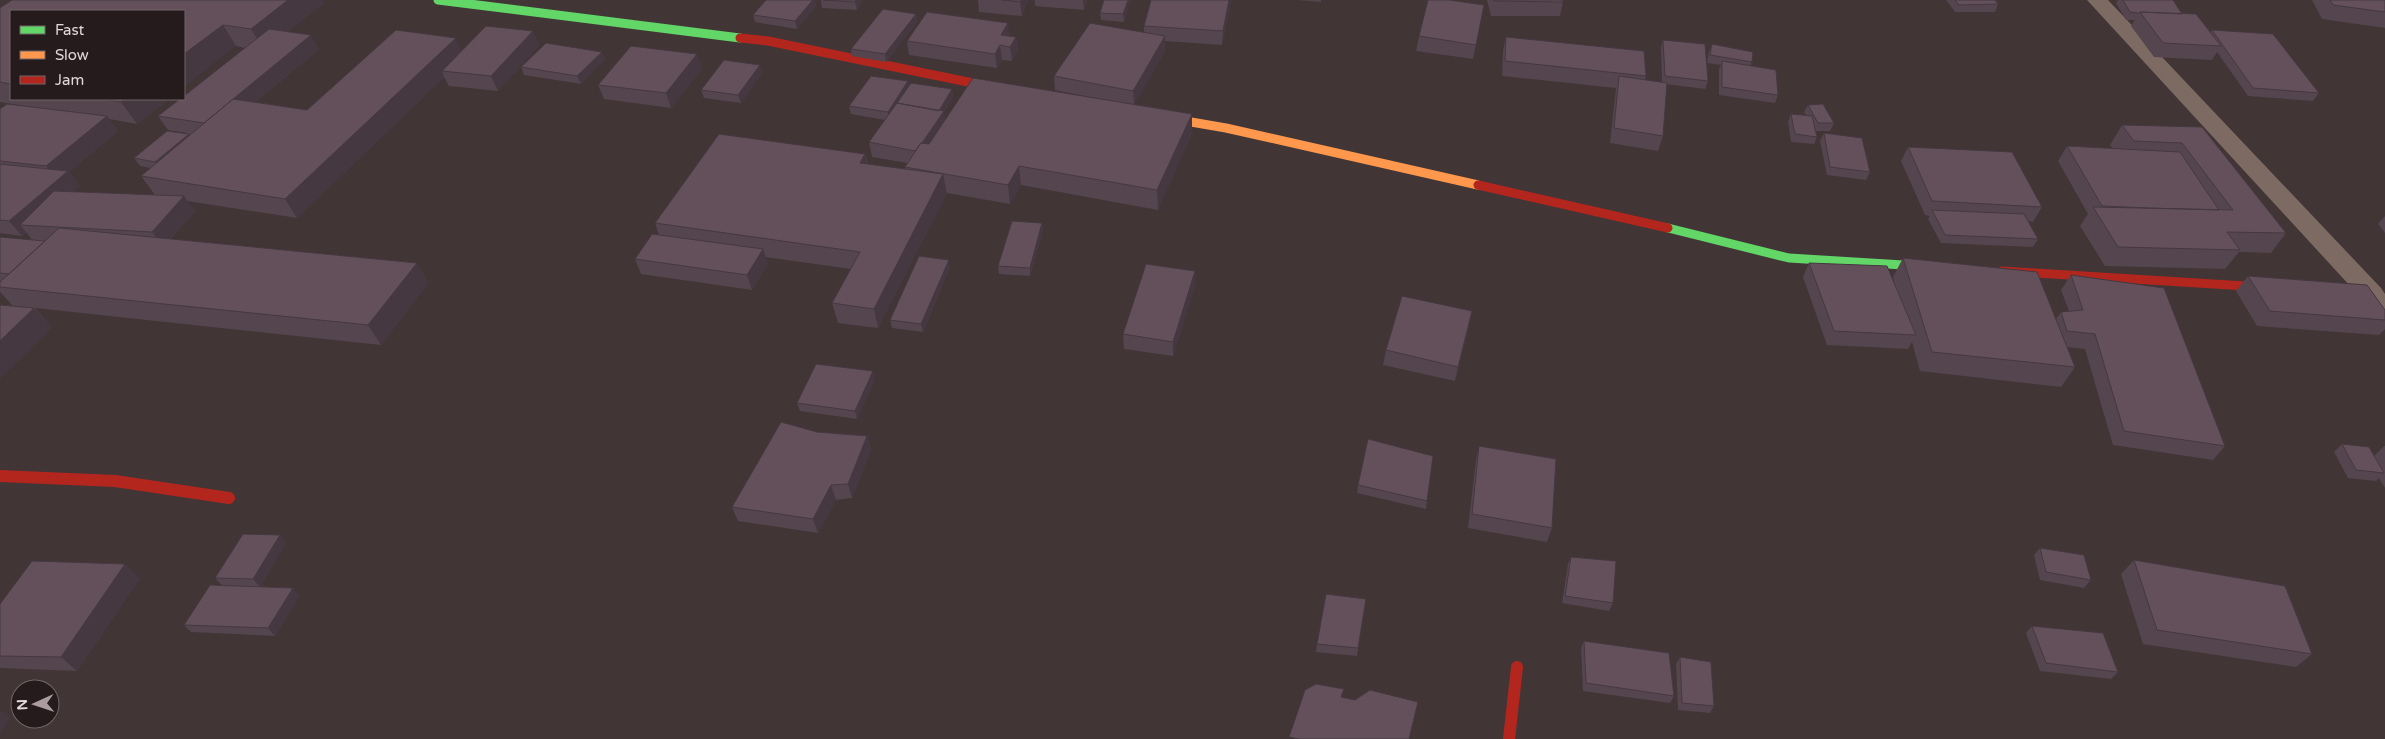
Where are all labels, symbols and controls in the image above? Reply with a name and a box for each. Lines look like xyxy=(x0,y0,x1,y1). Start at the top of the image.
legend xyxy=(10,10,185,100)
text: Fast xyxy=(55,21,85,39)
text: Slow xyxy=(55,46,89,64)
text: Jam xyxy=(55,71,84,89)
north arrow xyxy=(10,679,60,729)
text: N xyxy=(14,699,31,711)

